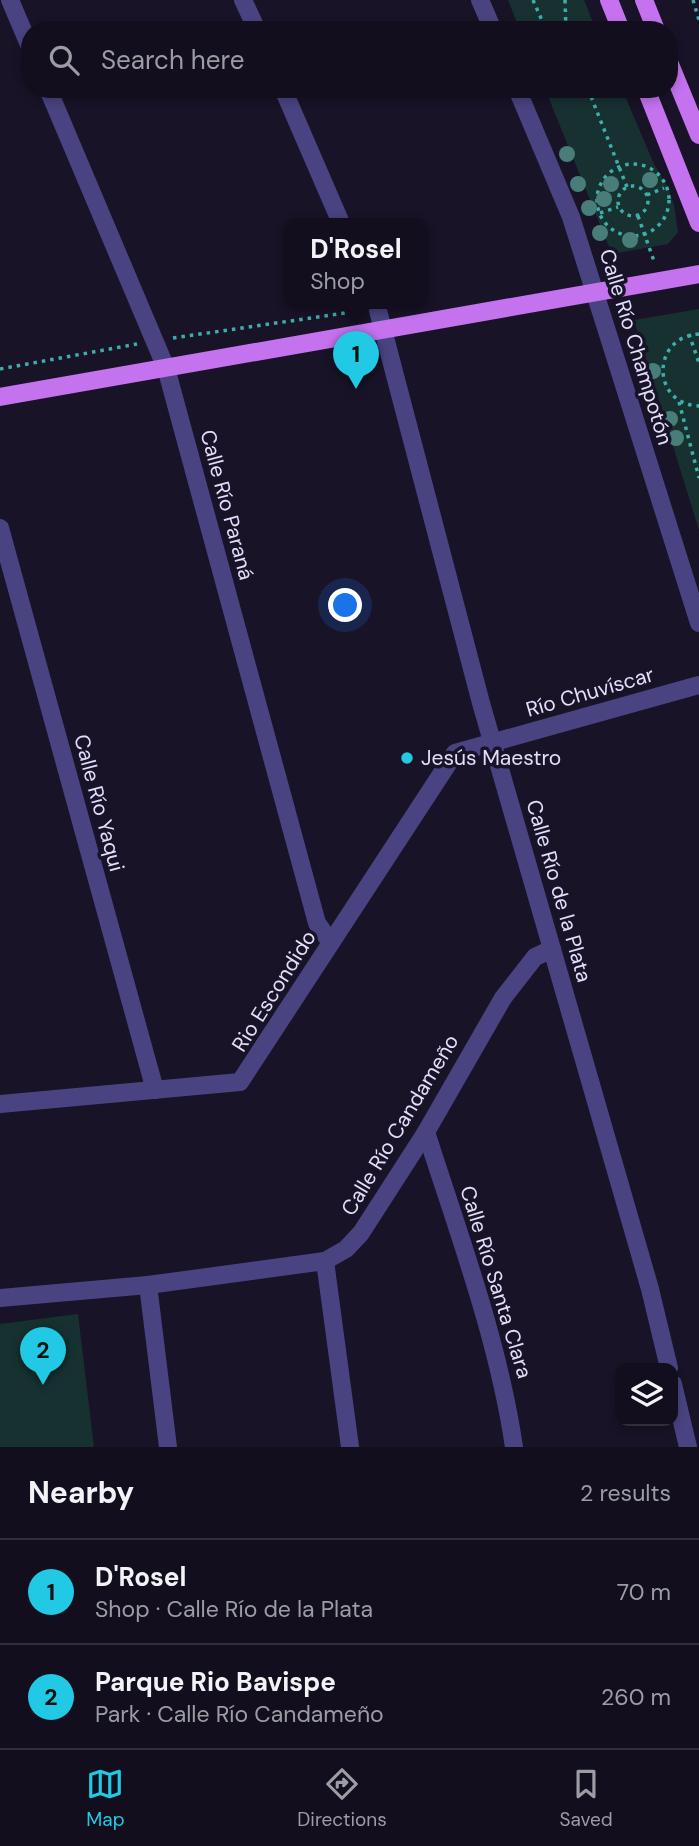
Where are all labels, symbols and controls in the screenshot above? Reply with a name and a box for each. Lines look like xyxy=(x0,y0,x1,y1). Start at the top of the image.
search box xyxy=(21,21,678,98)
icon: search xyxy=(45,41,83,79)
text: Search here xyxy=(101,43,244,77)
popup xyxy=(284,218,428,309)
text: D'Rosel xyxy=(310,232,402,266)
street label: Calle Río Champotón xyxy=(593,246,679,448)
text: Shop xyxy=(310,266,365,296)
pin: 1 xyxy=(333,331,379,389)
street label: Calle Río Paraná xyxy=(194,427,260,583)
your location xyxy=(328,588,362,622)
street label: Río Chuvíscar xyxy=(523,660,657,724)
street label: Calle Río Yaqui xyxy=(67,731,131,875)
place label: Jesús Maestro xyxy=(421,744,561,772)
marker: Jesús Maestro xyxy=(399,750,415,766)
street label: Calle Río de la Plata xyxy=(520,796,598,986)
street label: Rio Escondido xyxy=(225,925,323,1057)
street label: Calle Río Candameño xyxy=(335,1029,465,1221)
street label: Calle Río Santa Clara xyxy=(453,1182,539,1382)
pin: 2 xyxy=(20,1327,66,1385)
map controls xyxy=(615,1363,678,1426)
button: layers xyxy=(615,1363,678,1426)
text: Nearby xyxy=(28,1473,134,1512)
text: 2 results xyxy=(580,1478,671,1508)
text: D'Rosel xyxy=(95,1560,186,1594)
text: 1 xyxy=(47,1577,55,1607)
text: 70 m xyxy=(617,1577,671,1607)
text: Shop · Calle Río de la Plata xyxy=(95,1594,373,1624)
text: Parque Rio Bavispe xyxy=(95,1665,336,1699)
text: 2 xyxy=(44,1682,58,1712)
text: 260 m xyxy=(601,1682,671,1712)
text: Park · Calle Río Candameño xyxy=(95,1699,384,1729)
tab: Map xyxy=(86,1765,125,1832)
tab: Directions xyxy=(297,1765,387,1832)
tab: Saved xyxy=(559,1765,613,1832)

